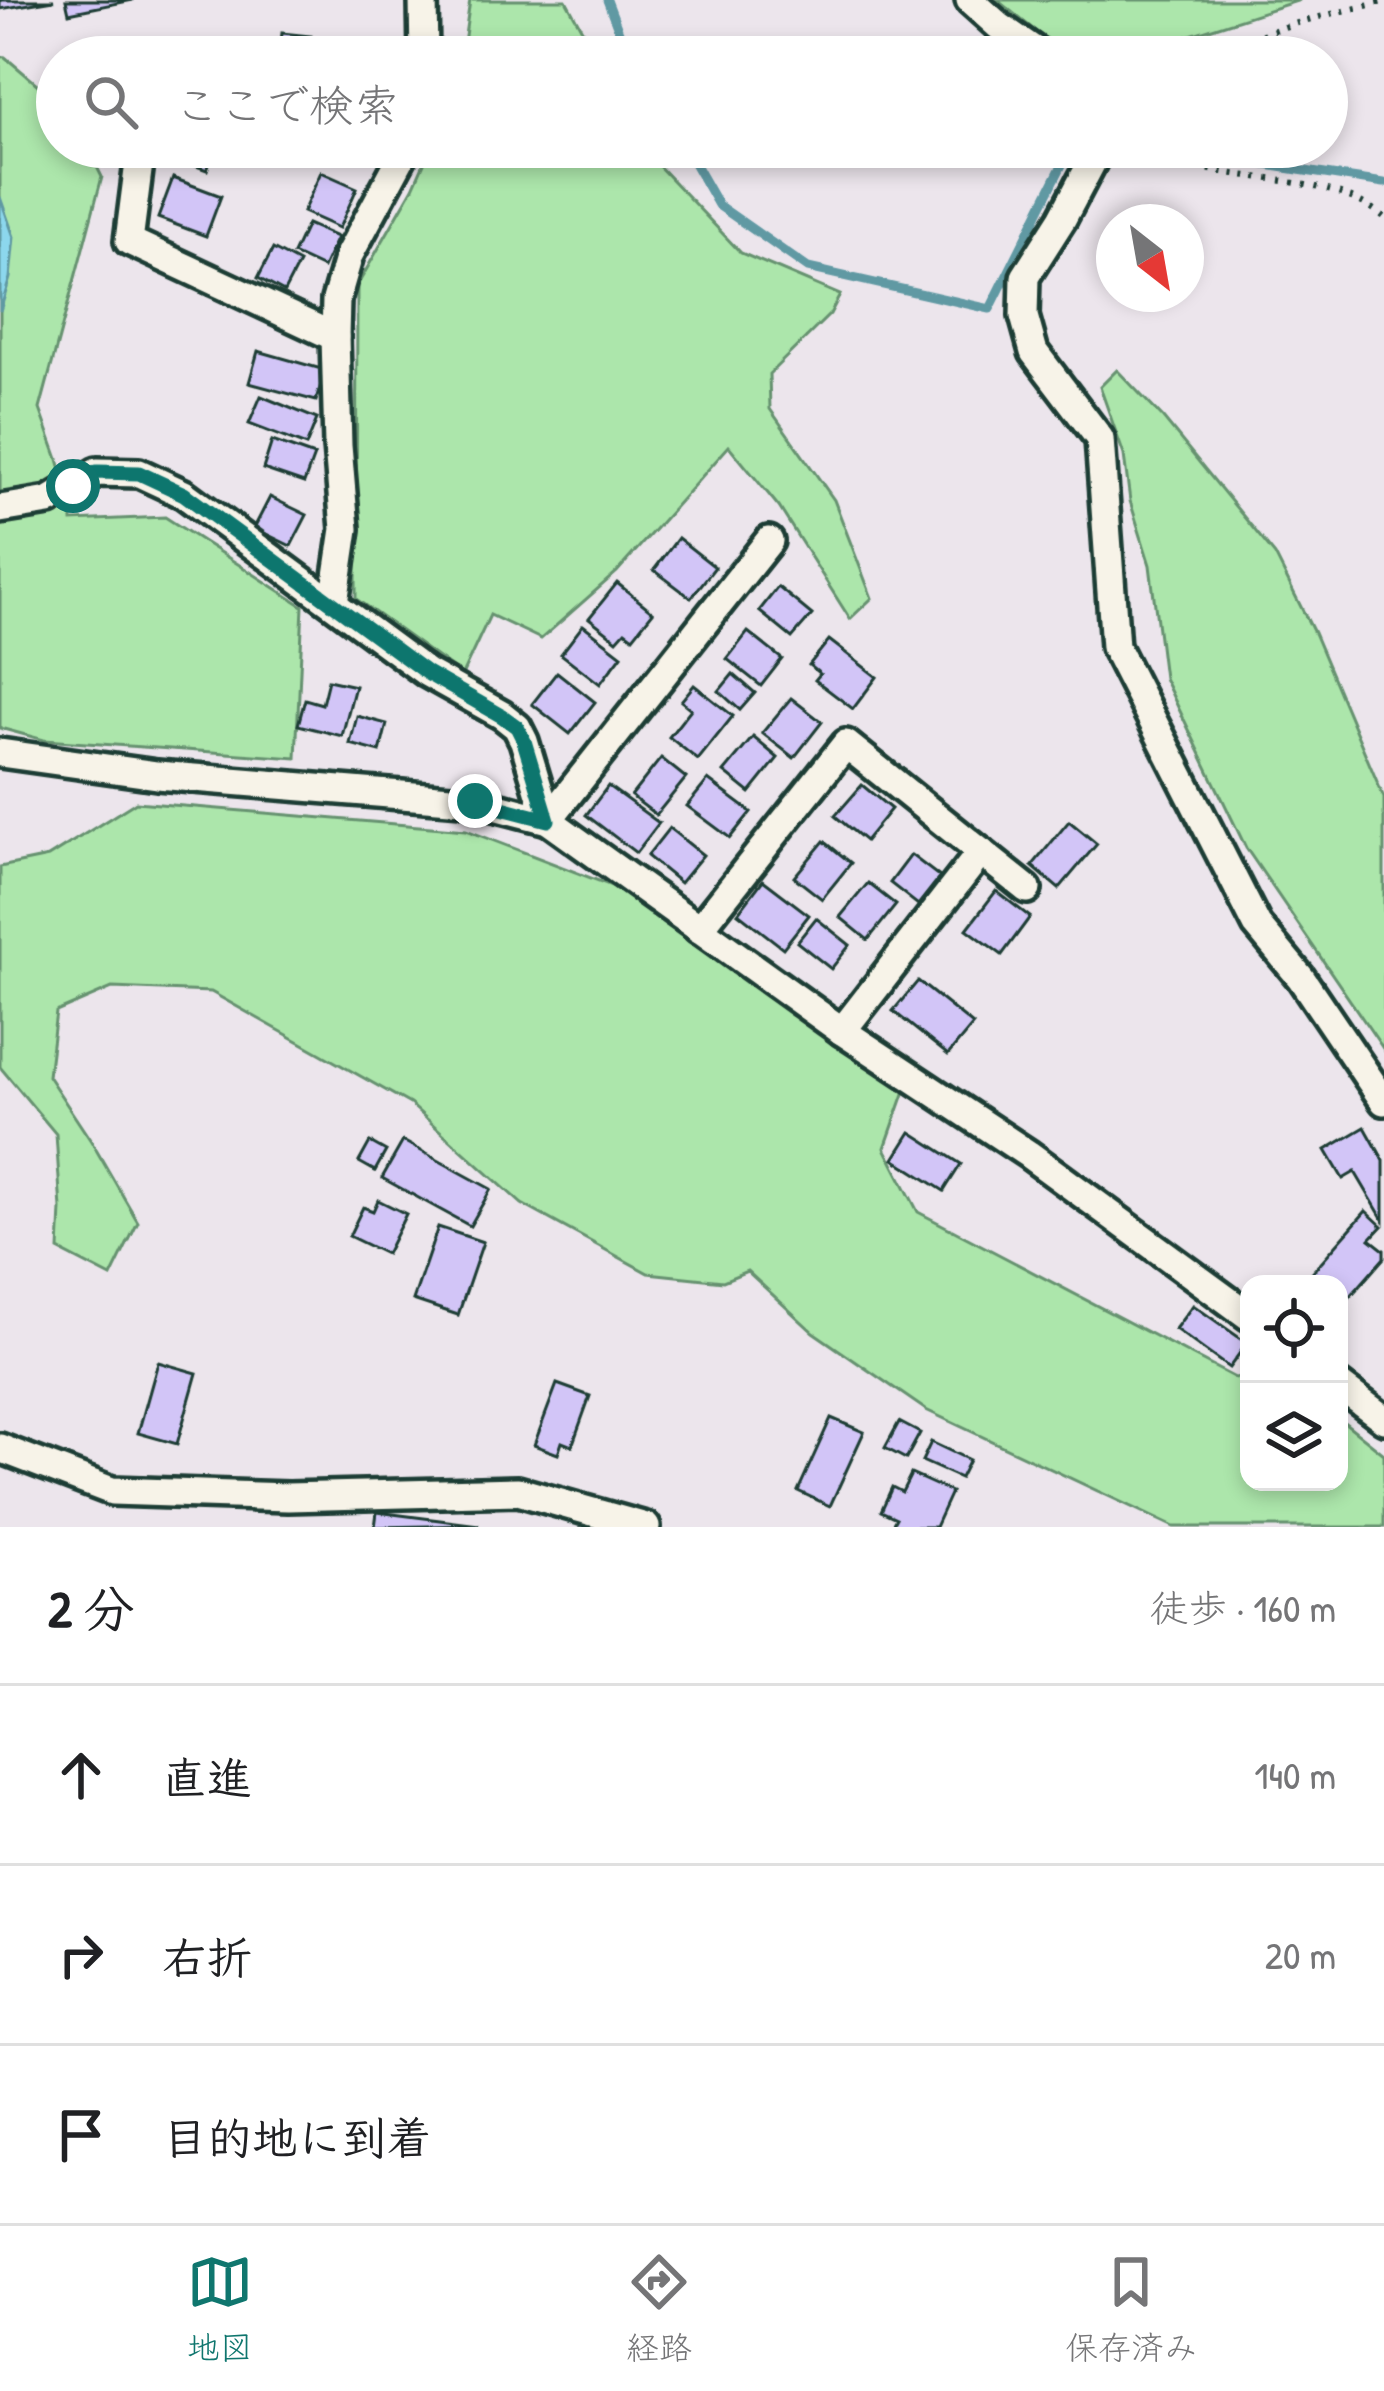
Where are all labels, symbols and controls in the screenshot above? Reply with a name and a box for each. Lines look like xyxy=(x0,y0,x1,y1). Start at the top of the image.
search box xyxy=(36,36,1348,168)
icon: search xyxy=(78,69,144,135)
text: ここで検索 xyxy=(174,74,399,135)
north arrow xyxy=(1096,204,1204,312)
route start xyxy=(46,459,100,513)
route end xyxy=(448,774,502,828)
map controls xyxy=(1240,1275,1348,1491)
button: locate xyxy=(1240,1275,1348,1383)
button: layers xyxy=(1240,1383,1348,1491)
text: 2 分 xyxy=(48,1574,135,1643)
text: 徒歩 · 160 m xyxy=(1150,1581,1336,1634)
icon: ahead xyxy=(48,1742,114,1808)
text: 直進 xyxy=(162,1747,252,1808)
text: 140 m xyxy=(1254,1748,1336,1801)
icon: right xyxy=(48,1922,114,1988)
text: 右折 xyxy=(162,1927,252,1988)
text: 20 m xyxy=(1265,1928,1336,1981)
icon: arrive xyxy=(48,2102,114,2168)
text: 目的地に到着 xyxy=(162,2107,432,2168)
tab: 地図 xyxy=(187,2249,253,2369)
tab: 経路 xyxy=(626,2249,692,2369)
tab: 保存済み xyxy=(1065,2249,1197,2369)

